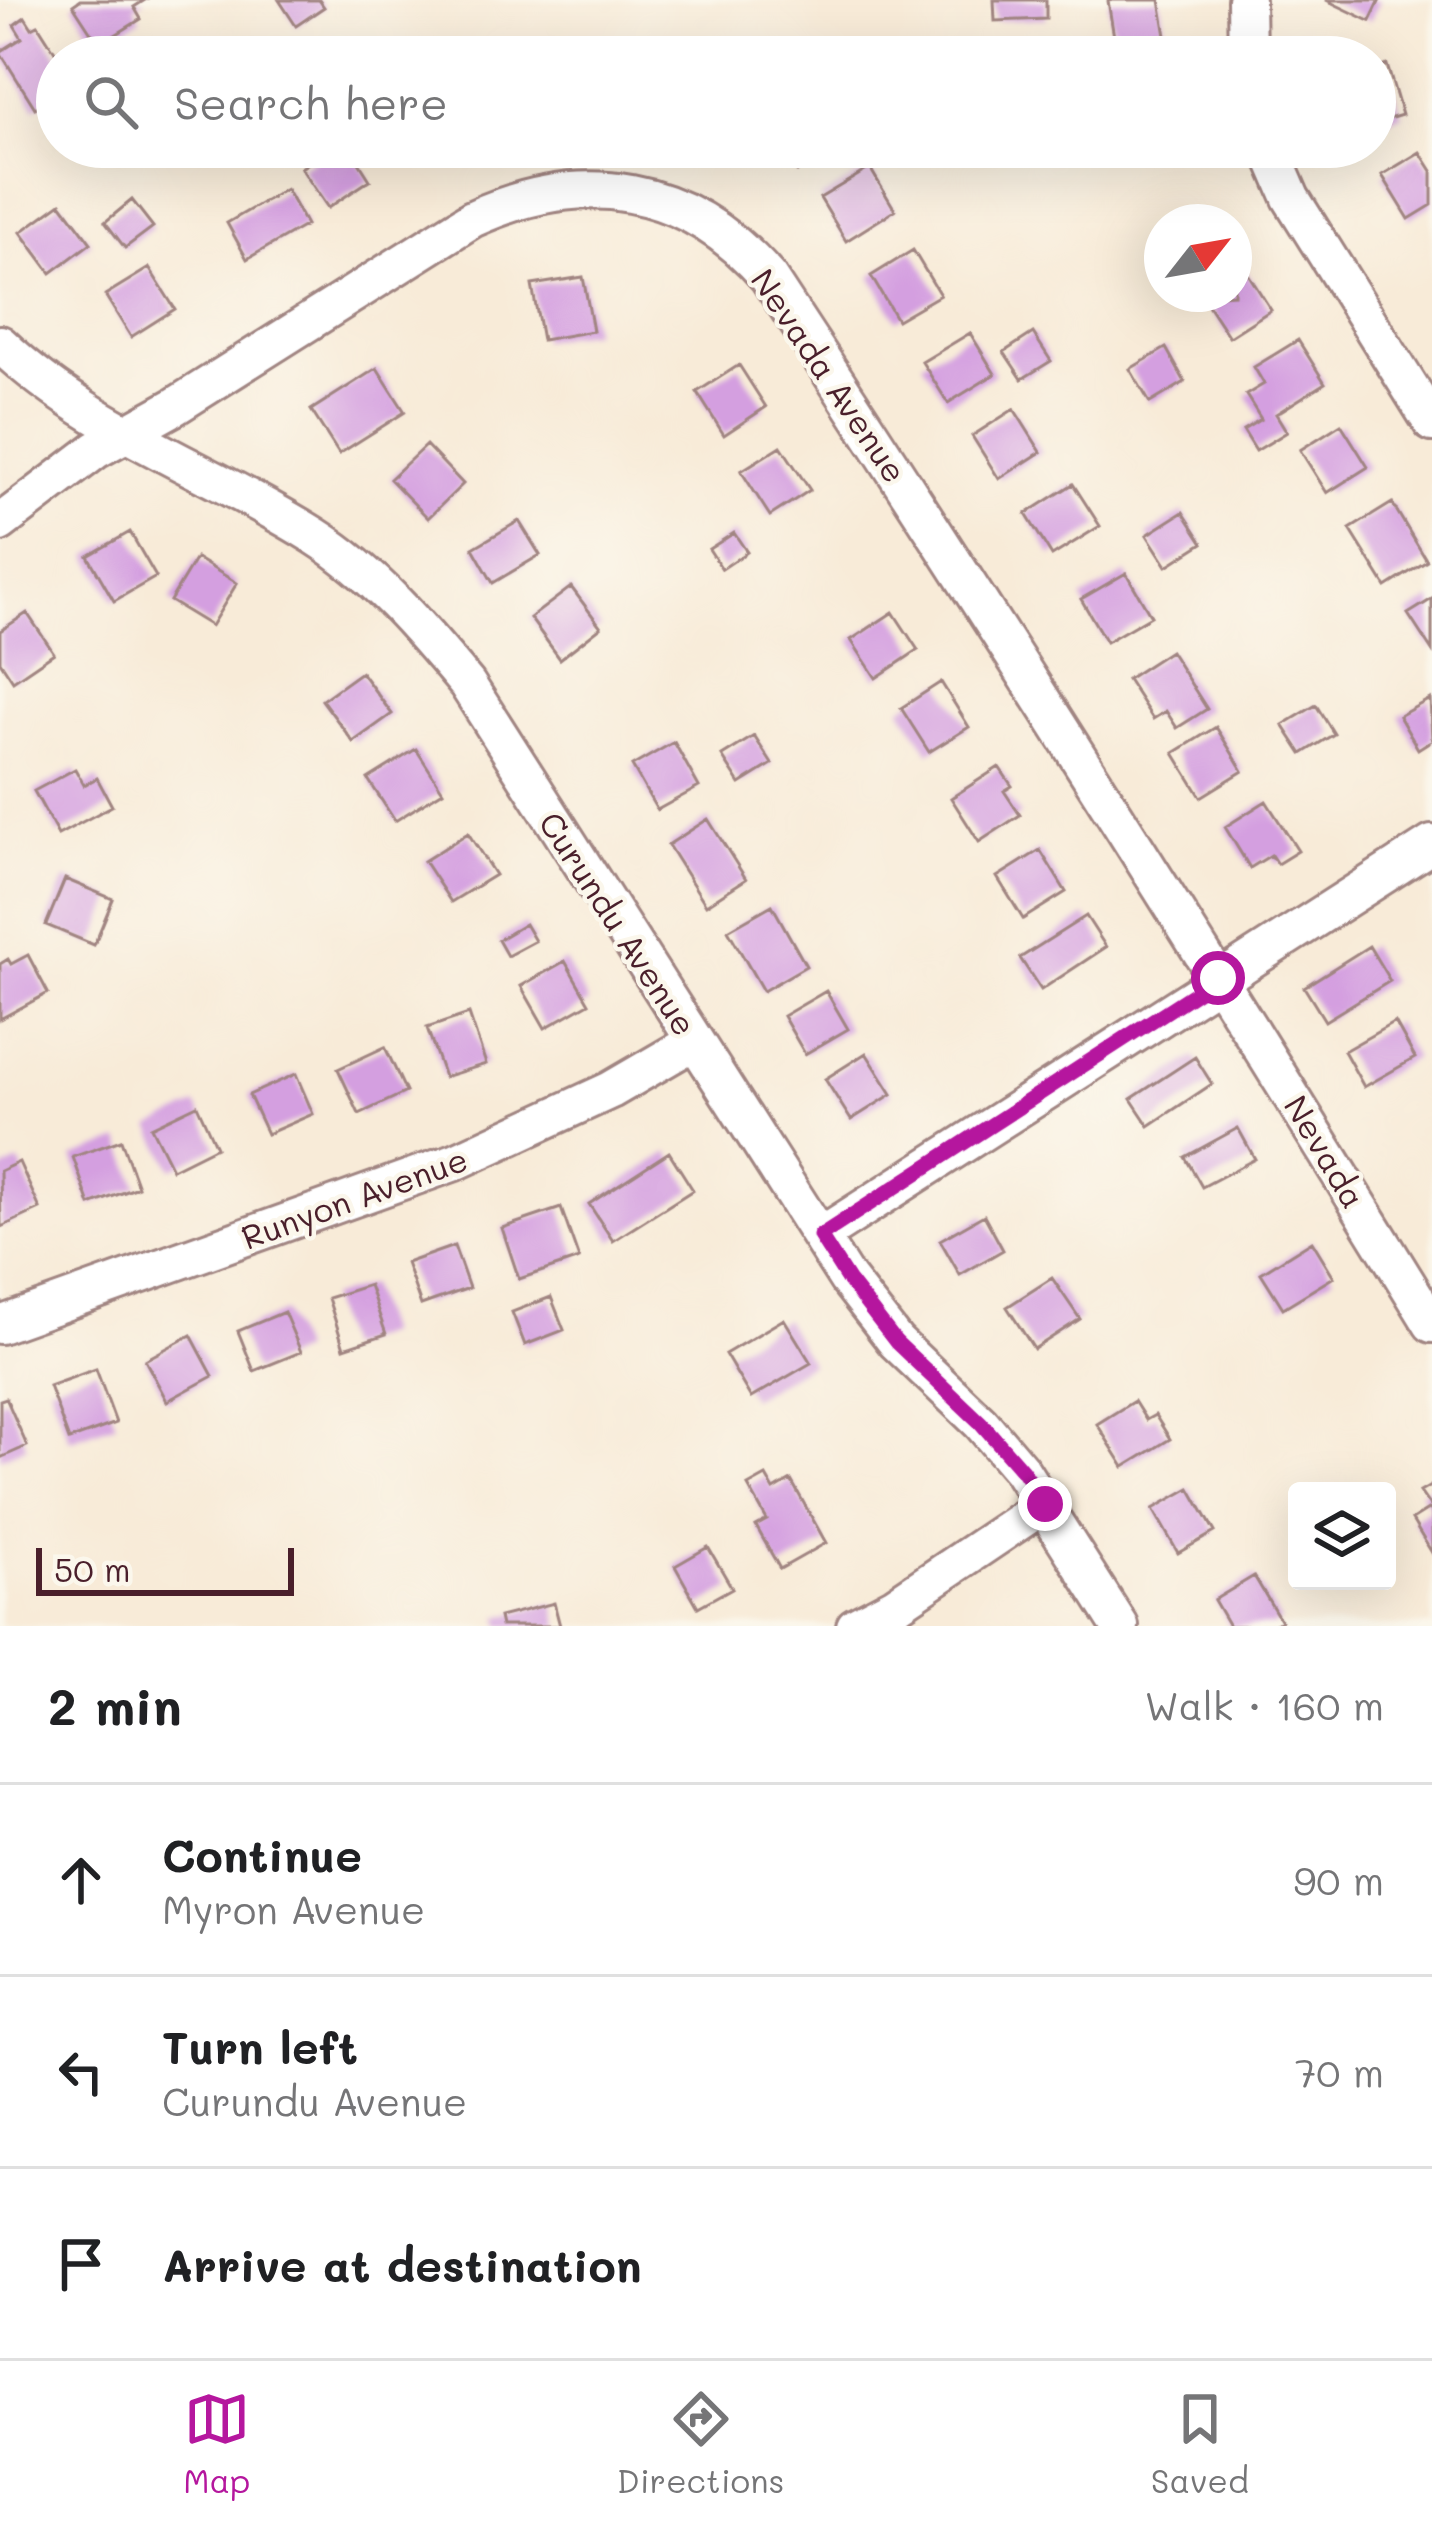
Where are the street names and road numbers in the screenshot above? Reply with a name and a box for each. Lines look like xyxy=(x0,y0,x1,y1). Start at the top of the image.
street label: Nevada Avenue xyxy=(743,260,917,490)
street label: Curundu Avenue xyxy=(531,803,707,1043)
street label: Nevada xyxy=(1276,1087,1376,1215)
street label: Runyon Avenue xyxy=(235,1136,473,1259)

